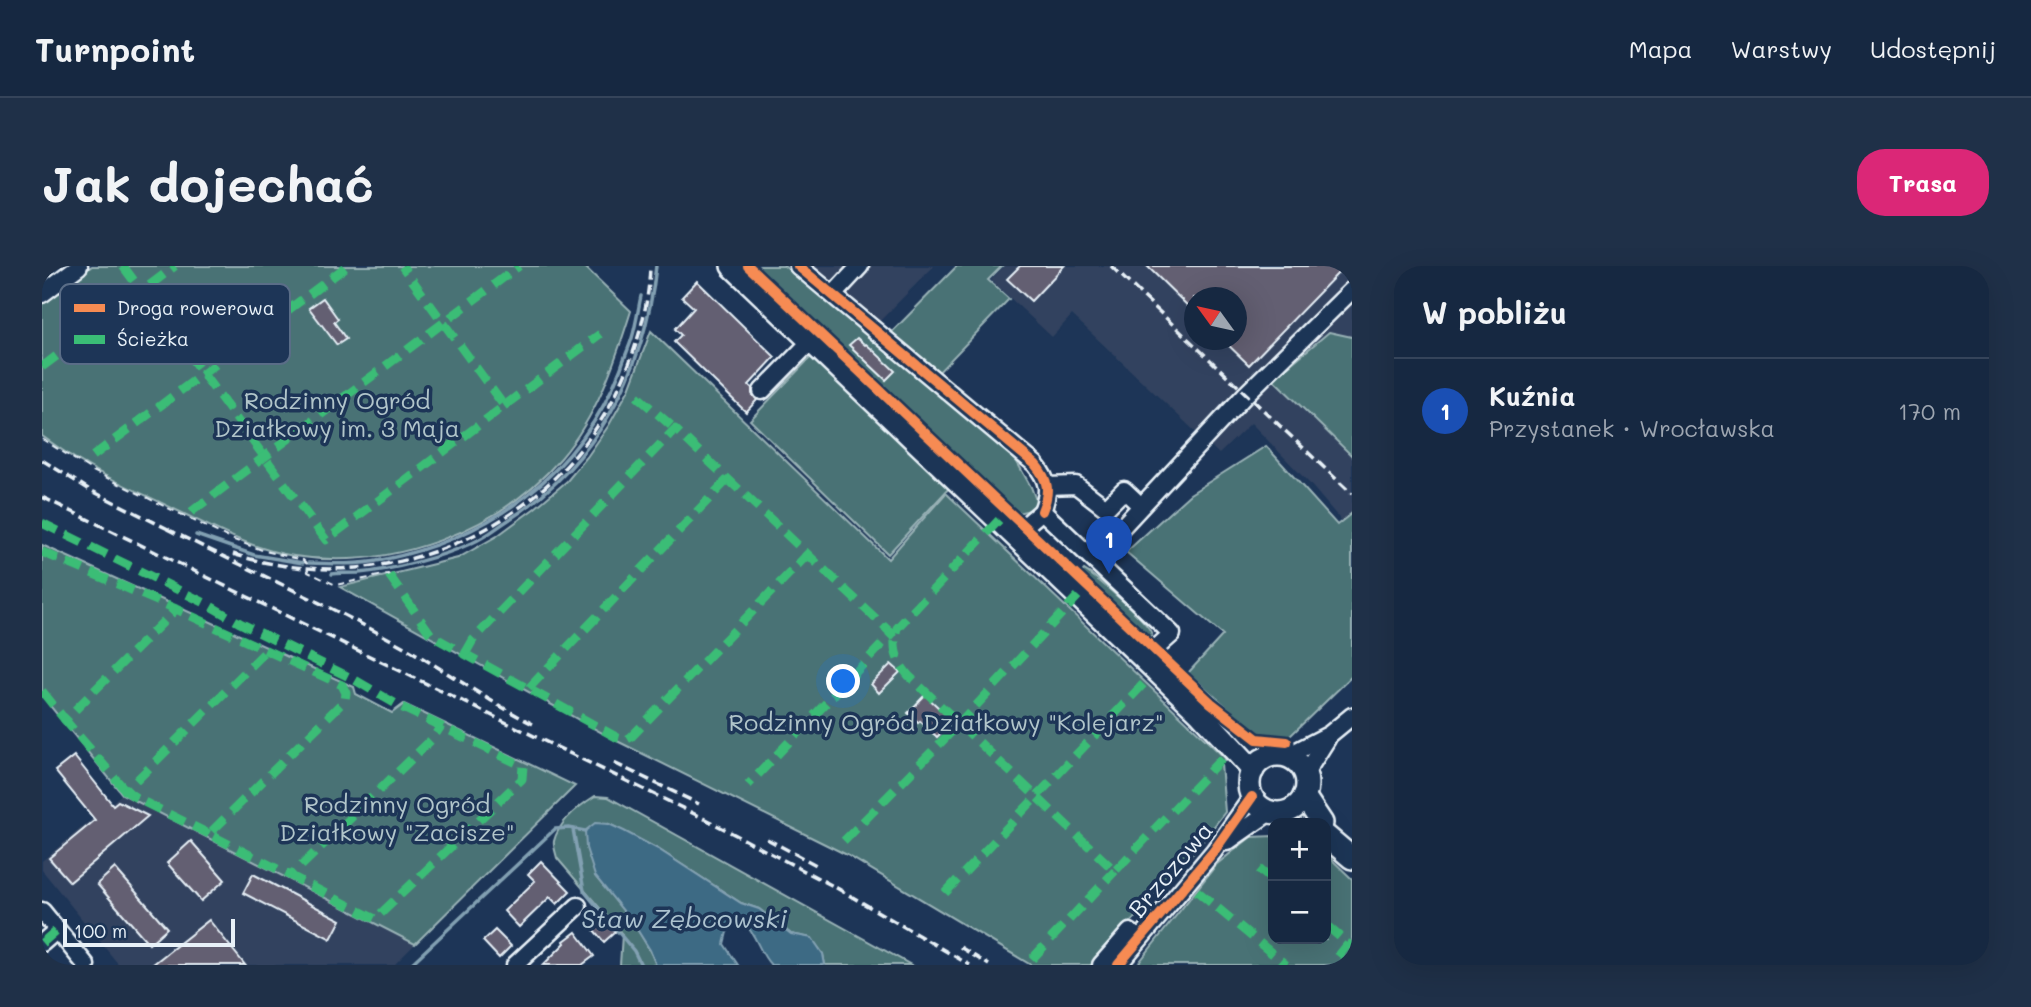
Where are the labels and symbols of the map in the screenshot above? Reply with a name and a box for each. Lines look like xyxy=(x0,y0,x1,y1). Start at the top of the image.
legend xyxy=(60,284,290,364)
north arrow xyxy=(1184,287,1247,350)
text: Droga rowerowa xyxy=(117,295,275,320)
text: Ścieżka xyxy=(117,326,189,351)
park label: Rodzinny Ogród Działkowy im. 3 Maja xyxy=(214,384,460,443)
pin: 1 xyxy=(1086,516,1132,574)
your location xyxy=(826,664,860,698)
park label: Rodzinny Ogród Działkowy "Kolejarz" xyxy=(729,706,1163,737)
park label: Rodzinny Ogród Działkowy "Zacisze" xyxy=(280,788,514,847)
street label: Brzozowa xyxy=(1121,815,1219,923)
water label: Staw Zębcowski xyxy=(581,901,787,935)
scale bar xyxy=(63,916,234,948)

